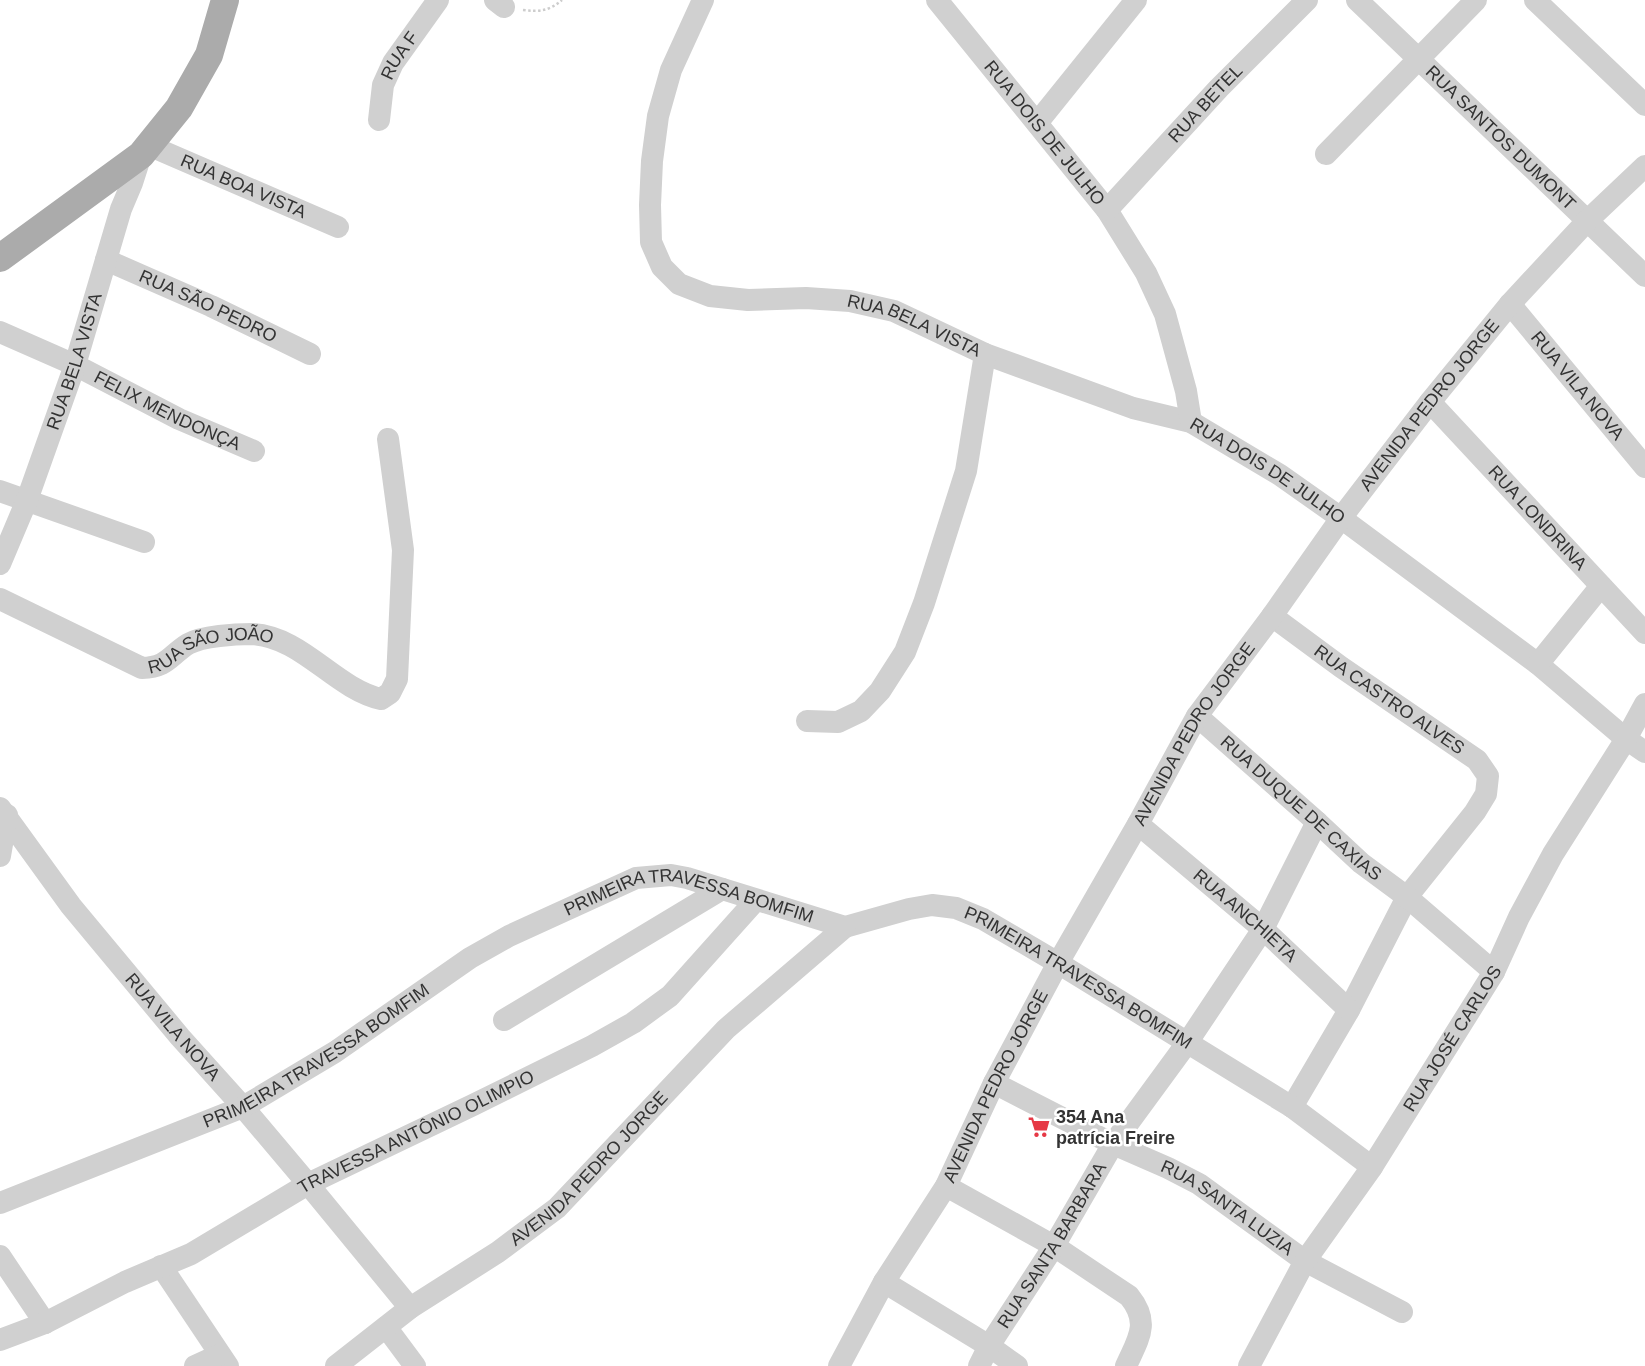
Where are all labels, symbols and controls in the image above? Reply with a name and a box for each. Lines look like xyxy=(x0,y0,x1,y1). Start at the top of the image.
street label: RUA F xyxy=(377,28,422,83)
street label: RUA DOIS DE JULHO xyxy=(980,57,1109,209)
street label: RUA BETEL xyxy=(1164,60,1247,146)
street label: RUA SANTOS DUMONT xyxy=(1422,61,1580,214)
street label: RUA BOA VISTA xyxy=(178,150,309,222)
street label: RUA SÃO PEDRO xyxy=(136,266,280,346)
street label: RUA BELA VISTA xyxy=(43,291,106,433)
street label: RUA BELA VISTA xyxy=(845,291,984,361)
street label: AVENIDA PEDRO JORGE xyxy=(1356,315,1503,495)
street label: RUA VILA NOVA xyxy=(1527,327,1628,444)
street label: FELIX MENDONÇA xyxy=(91,367,244,454)
street label: RUA DOIS DE JULHO xyxy=(1187,414,1349,528)
street label: RUA LONDRINA xyxy=(1484,461,1591,574)
street label: RUA SÃO JOÃO xyxy=(146,623,276,678)
street label: AVENIDA PEDRO JORGE xyxy=(1129,638,1259,829)
street label: RUA CASTRO ALVES xyxy=(1310,641,1468,758)
street label: RUA DUQUE DE CAXIAS xyxy=(1217,732,1385,885)
text: PRIMEIRA TRAVESSA BOMFIM xyxy=(561,865,816,927)
street label: RUA ANCHIETA xyxy=(1189,865,1301,966)
street label: PRIMEIRA TRAVESSA BOMFIM xyxy=(961,903,1196,1053)
street label: PRIMEIRA TRAVESSA BOMFIM xyxy=(557,904,821,930)
street label: RUA JOSÉ CARLOS xyxy=(1399,962,1505,1115)
street label: RUA VILA NOVA xyxy=(121,969,224,1085)
street label: PRIMEIRA TRAVESSA BOMFIM xyxy=(200,980,433,1132)
street label: AVENIDA PEDRO JORGE xyxy=(939,986,1052,1186)
street label: TRAVESSA ANTÔNIO OLIMPIO xyxy=(294,1066,537,1198)
street label: AVENIDA PEDRO JORGE xyxy=(506,1087,672,1250)
place label: 354 Ana patrícia Freire xyxy=(1056,1107,1175,1148)
supermarket icon: 354 Ana patrícia Freire xyxy=(1026,1114,1052,1140)
street label: RUA SANTA LUZIA xyxy=(1158,1156,1297,1259)
street label: RUA SANTA BARBARA xyxy=(993,1159,1110,1332)

